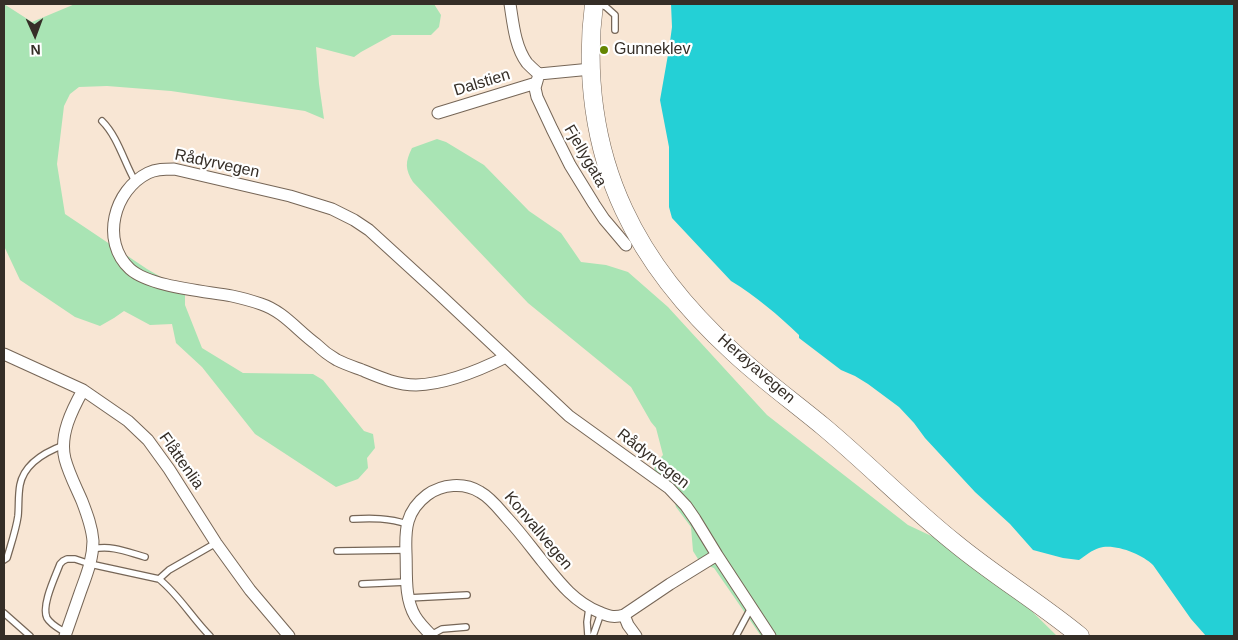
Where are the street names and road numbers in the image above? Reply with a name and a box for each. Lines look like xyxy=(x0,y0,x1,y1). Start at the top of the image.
street label: Dalstien xyxy=(452,65,512,101)
street label: Fjellygata xyxy=(560,122,610,190)
street label: Rådyrvegen xyxy=(173,146,261,182)
street label: Herøyavegen xyxy=(713,330,799,408)
street label: Rådyrvegen xyxy=(613,425,693,493)
street label: Flåttenlia xyxy=(155,429,207,493)
street label: Konvallvegen xyxy=(500,488,576,574)

